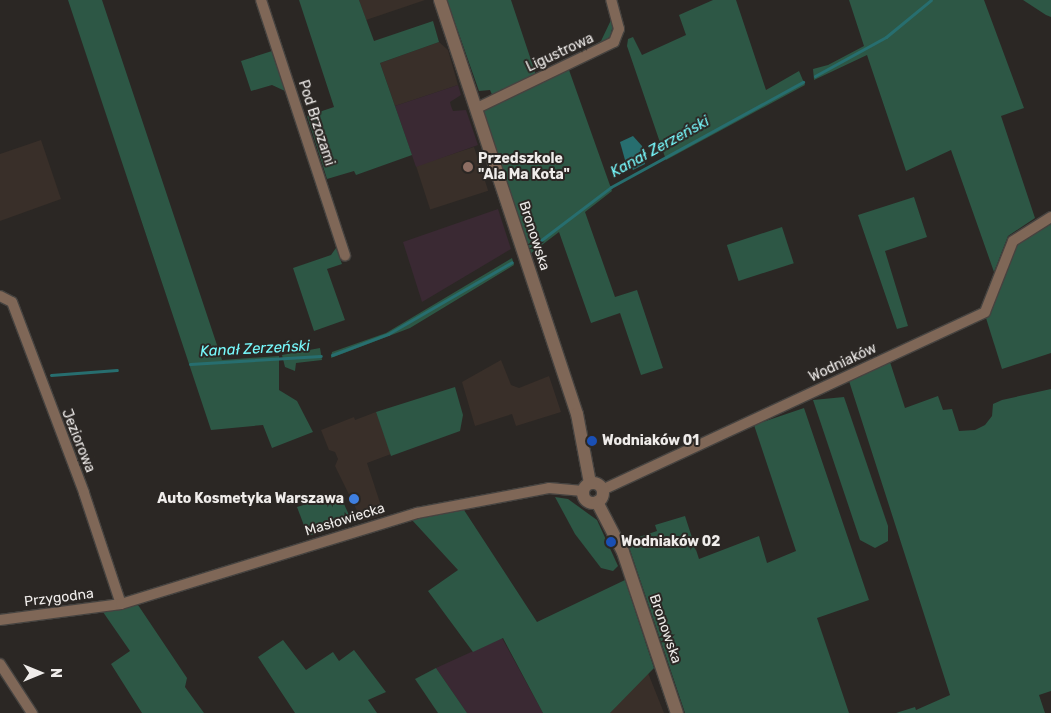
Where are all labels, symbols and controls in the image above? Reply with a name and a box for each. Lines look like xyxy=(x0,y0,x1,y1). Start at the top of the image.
street label: Ligustrowa xyxy=(524,30,596,76)
street label: Pod Brzozami xyxy=(294,78,338,168)
water label: Kanał Zerzeński xyxy=(607,112,713,182)
place label: Przedszkole "Ala Ma Kota" xyxy=(478,151,570,184)
marker: Przedszkole "Ala Ma Kota" xyxy=(462,161,474,173)
street label: Bronowska xyxy=(515,199,553,273)
water label: Kanał Zerzeński xyxy=(200,337,310,361)
street label: Wodniaków xyxy=(806,340,880,386)
street label: Jeziorowa xyxy=(58,407,98,475)
place label: Wodniaków 01 xyxy=(602,433,699,449)
marker: Wodniaków 01 xyxy=(586,435,598,447)
place label: Auto Kosmetyka Warszawa xyxy=(157,491,344,507)
marker: Auto Kosmetyka Warszawa xyxy=(348,493,360,505)
street label: Masłowiecka xyxy=(303,500,387,540)
place label: Wodniaków 02 xyxy=(621,534,721,550)
marker: Wodniaków 02 xyxy=(605,536,617,548)
street label: Przygodna xyxy=(23,585,95,611)
street label: Bronowska xyxy=(645,592,685,666)
north arrow xyxy=(15,648,65,698)
text: N xyxy=(47,668,64,678)

